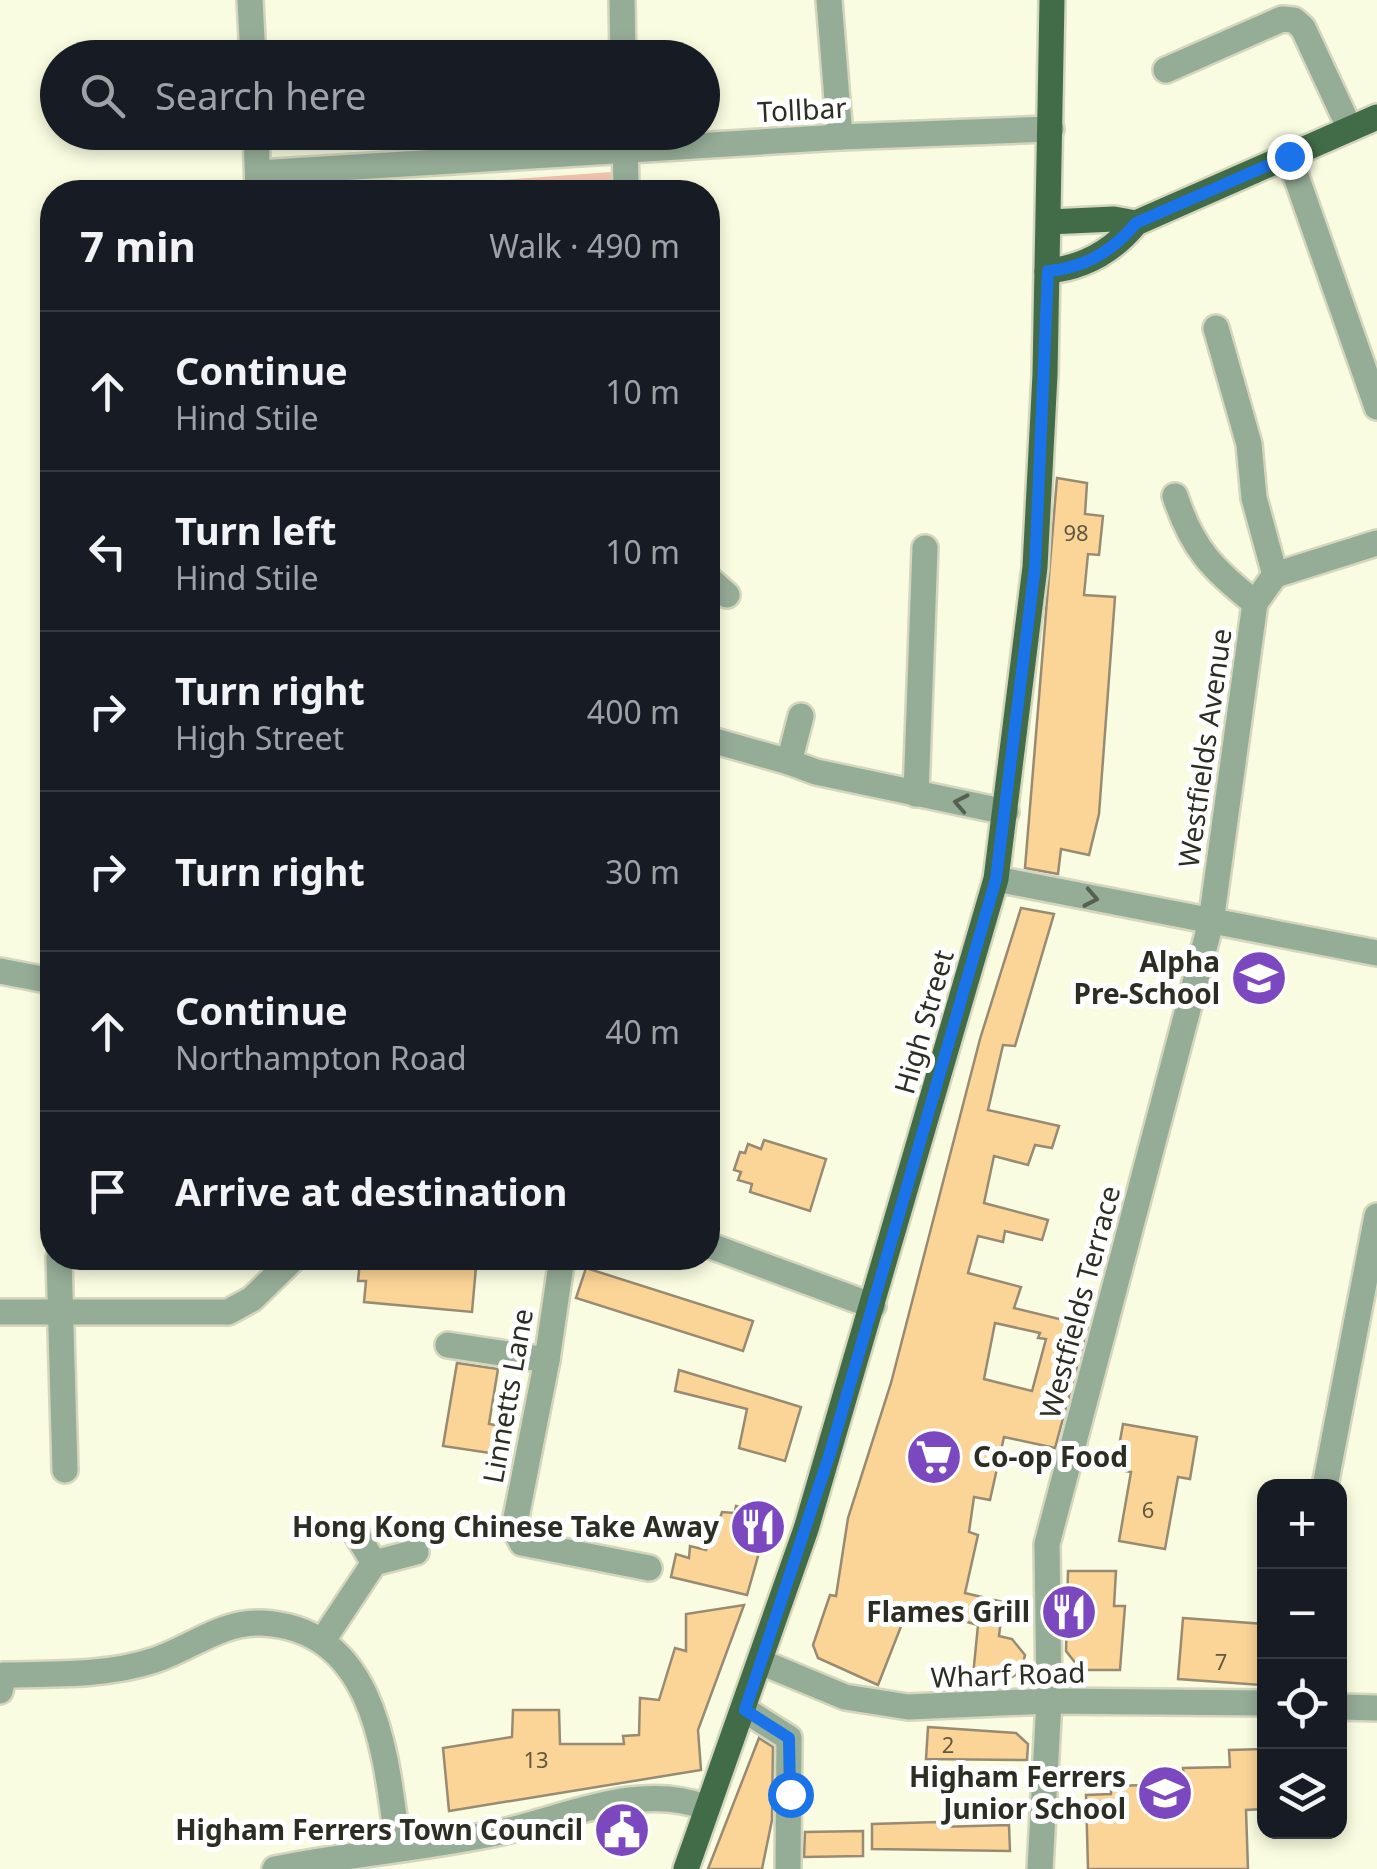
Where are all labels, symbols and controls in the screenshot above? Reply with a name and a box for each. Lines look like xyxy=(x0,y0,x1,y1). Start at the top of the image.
search box xyxy=(40,40,720,150)
icon: search xyxy=(75,68,130,123)
text: Search here xyxy=(155,69,366,121)
street label: Tollbar xyxy=(756,88,848,130)
route end xyxy=(1267,134,1313,180)
text: 7 min xyxy=(80,217,196,274)
text: Walk · 490 m xyxy=(489,224,680,267)
text: Continue xyxy=(175,344,348,396)
icon: ahead xyxy=(80,364,135,419)
text: 10 m xyxy=(605,370,680,413)
text: Hind Stile xyxy=(175,396,318,439)
text: Turn left xyxy=(175,504,337,556)
house number: 98 xyxy=(1063,517,1089,547)
icon: left xyxy=(80,524,135,579)
text: 10 m xyxy=(605,530,680,573)
text: Hind Stile xyxy=(175,556,318,599)
street label: Westfields Avenue xyxy=(1168,626,1240,870)
text: Turn right xyxy=(175,664,365,716)
icon: right xyxy=(80,684,135,739)
text: 400 m xyxy=(587,690,680,733)
text: High Street xyxy=(175,716,344,759)
one-way arrow xyxy=(953,793,970,814)
icon: right xyxy=(80,844,135,899)
text: Turn right xyxy=(175,845,365,897)
text: 30 m xyxy=(605,850,680,893)
one-way arrow xyxy=(1082,887,1099,908)
place label: Alpha Pre-School xyxy=(1074,942,1220,1012)
street label: High Street xyxy=(884,945,962,1098)
school or university icon: Alpha Pre-School xyxy=(1229,948,1289,1008)
text: Continue xyxy=(175,984,348,1036)
icon: ahead xyxy=(80,1004,135,1059)
text: 40 m xyxy=(605,1010,680,1053)
text: Northampton Road xyxy=(175,1036,467,1079)
icon: arrive xyxy=(80,1164,135,1219)
text: Arrive at destination xyxy=(175,1165,567,1217)
street label: Westfields Terrace xyxy=(1030,1181,1128,1422)
street label: Linnetts Lane xyxy=(473,1306,541,1486)
supermarket icon: Co-op Food xyxy=(904,1427,964,1487)
place label: Co-op Food xyxy=(973,1437,1128,1475)
map controls xyxy=(1257,1479,1347,1839)
button: + xyxy=(1257,1479,1347,1569)
house number: 6 xyxy=(1142,1494,1154,1524)
restaurant icon: Hong Kong Chinese Take Away xyxy=(728,1497,788,1557)
place label: Hong Kong Chinese Take Away xyxy=(292,1507,719,1545)
button: − xyxy=(1257,1569,1347,1659)
restaurant icon: Flames Grill xyxy=(1039,1582,1099,1642)
place label: Flames Grill xyxy=(866,1592,1030,1630)
house number: 7 xyxy=(1215,1646,1227,1676)
street label: Wharf Road xyxy=(930,1652,1086,1696)
button: locate xyxy=(1257,1659,1347,1749)
house number: 2 xyxy=(942,1729,954,1759)
house number: 13 xyxy=(523,1744,549,1774)
button: layers xyxy=(1257,1749,1347,1839)
place label: Higham Ferrers Junior School xyxy=(909,1757,1126,1827)
school or university icon: Higham Ferrers Junior School xyxy=(1135,1763,1195,1823)
route start xyxy=(768,1772,814,1818)
public building icon: Higham Ferrers Town Council xyxy=(592,1800,652,1860)
place label: Higham Ferrers Town Council xyxy=(175,1810,583,1848)

